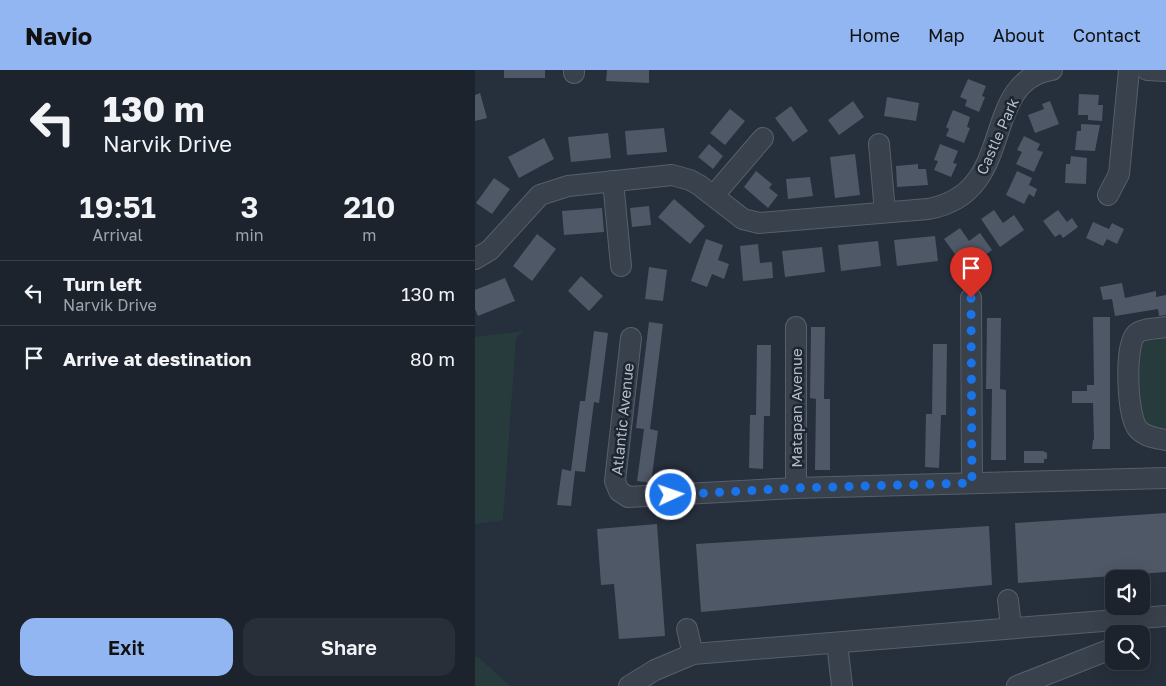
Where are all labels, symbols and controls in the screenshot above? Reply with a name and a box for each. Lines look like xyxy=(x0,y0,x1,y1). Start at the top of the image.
text: Navio xyxy=(25,21,92,50)
text: Home xyxy=(849,24,900,46)
text: Map xyxy=(928,24,965,46)
text: About xyxy=(993,24,1045,46)
text: Contact xyxy=(1073,24,1141,46)
text: 130 m xyxy=(103,88,205,130)
icon: left xyxy=(20,90,85,155)
street label: Castle Park xyxy=(972,94,1022,177)
text: Narvik Drive xyxy=(103,130,232,157)
text: 19:51 xyxy=(80,189,156,225)
text: 3 xyxy=(240,189,259,225)
text: 210 xyxy=(343,189,395,225)
text: Arrival xyxy=(93,225,143,245)
text: min xyxy=(235,225,264,245)
text: m xyxy=(362,225,376,245)
pin xyxy=(950,247,992,298)
icon: arrive xyxy=(957,254,985,282)
text: Turn left xyxy=(63,272,142,295)
icon: left xyxy=(20,279,48,307)
text: 130 m xyxy=(401,282,455,305)
text: Narvik Drive xyxy=(63,295,157,315)
icon: arrive xyxy=(20,344,48,372)
text: Arrive at destination xyxy=(63,347,251,370)
text: 80 m xyxy=(410,347,455,370)
street label: Matapan Avenue xyxy=(787,348,805,468)
street label: Atlantic Avenue xyxy=(607,362,637,476)
position arrow xyxy=(644,468,696,520)
map controls xyxy=(1105,570,1150,670)
button: sound xyxy=(1105,570,1150,615)
button: Exit xyxy=(20,618,233,676)
button: Share xyxy=(243,618,455,676)
button: search xyxy=(1105,625,1150,670)

